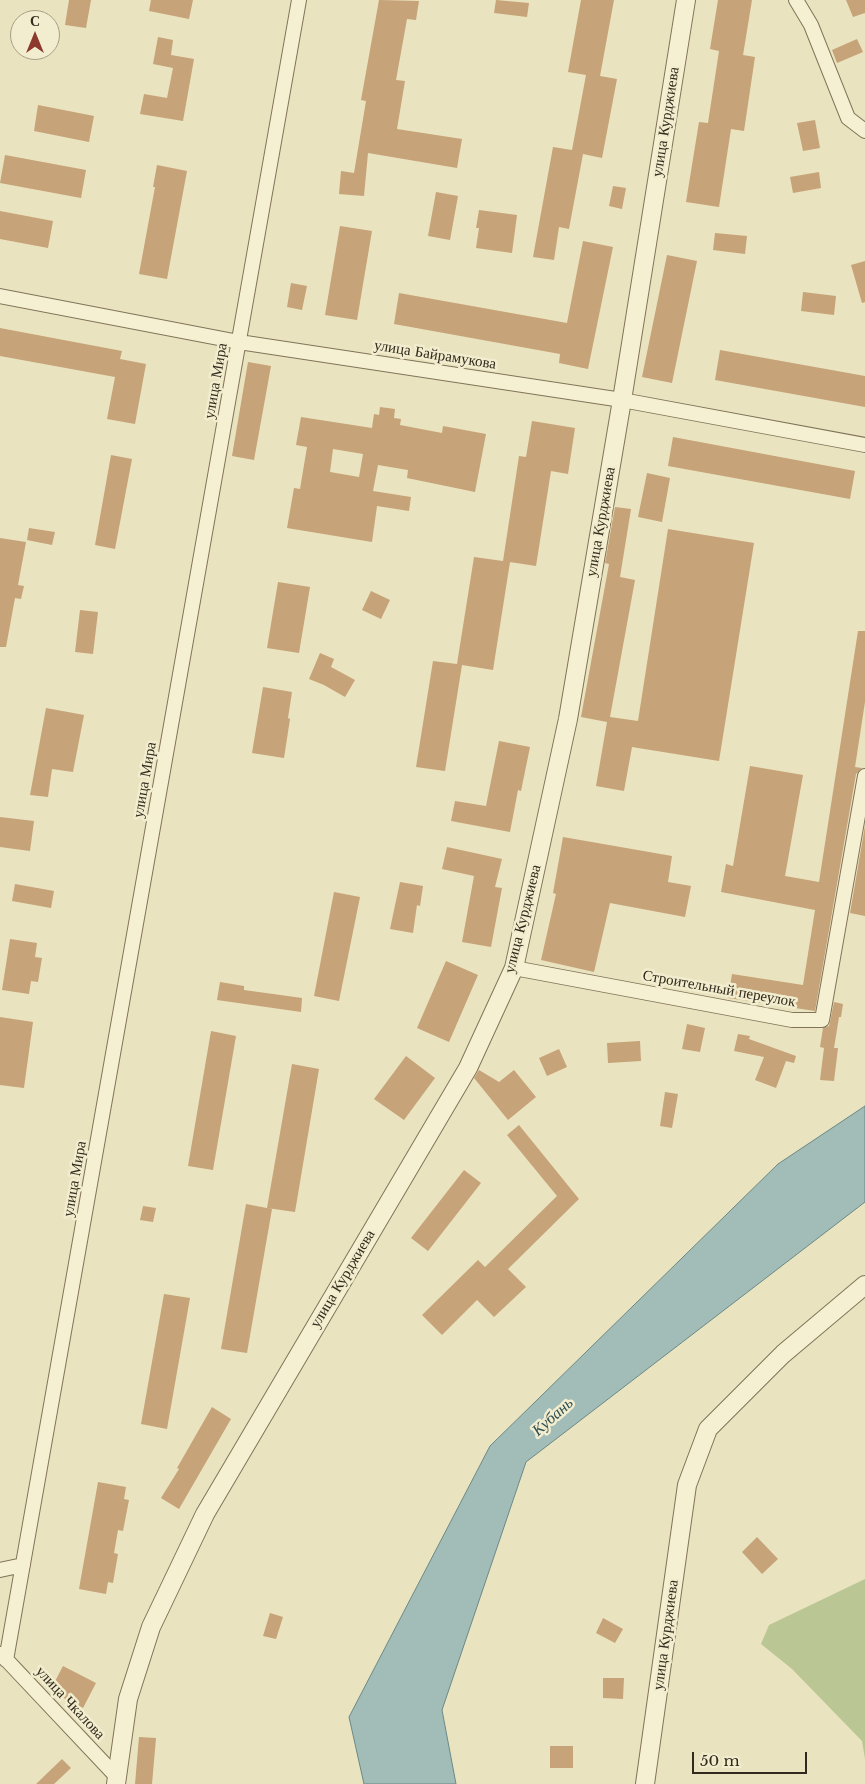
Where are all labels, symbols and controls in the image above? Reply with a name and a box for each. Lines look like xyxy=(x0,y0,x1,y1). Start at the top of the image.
north arrow xyxy=(10,10,60,60)
text: С xyxy=(30,12,40,30)
street label: улица Курджиева xyxy=(648,66,684,178)
street label: улица Байрамукова xyxy=(373,336,497,374)
street label: улица Мира xyxy=(200,342,232,420)
street label: улица Курджиева xyxy=(582,466,620,578)
street label: улица Мира xyxy=(129,741,161,819)
street label: улица Курджиева xyxy=(501,863,545,975)
street label: Строительный переулок xyxy=(641,967,797,1011)
street label: улица Мира xyxy=(59,1140,91,1218)
street label: улица Курджиева xyxy=(307,1227,379,1331)
water label: Кубань xyxy=(529,1394,577,1440)
street label: улица Курджиева xyxy=(649,1579,683,1691)
street label: улица Чкалова xyxy=(32,1663,108,1743)
scale bar xyxy=(695,1742,810,1774)
text: 50 m xyxy=(700,1751,740,1770)

